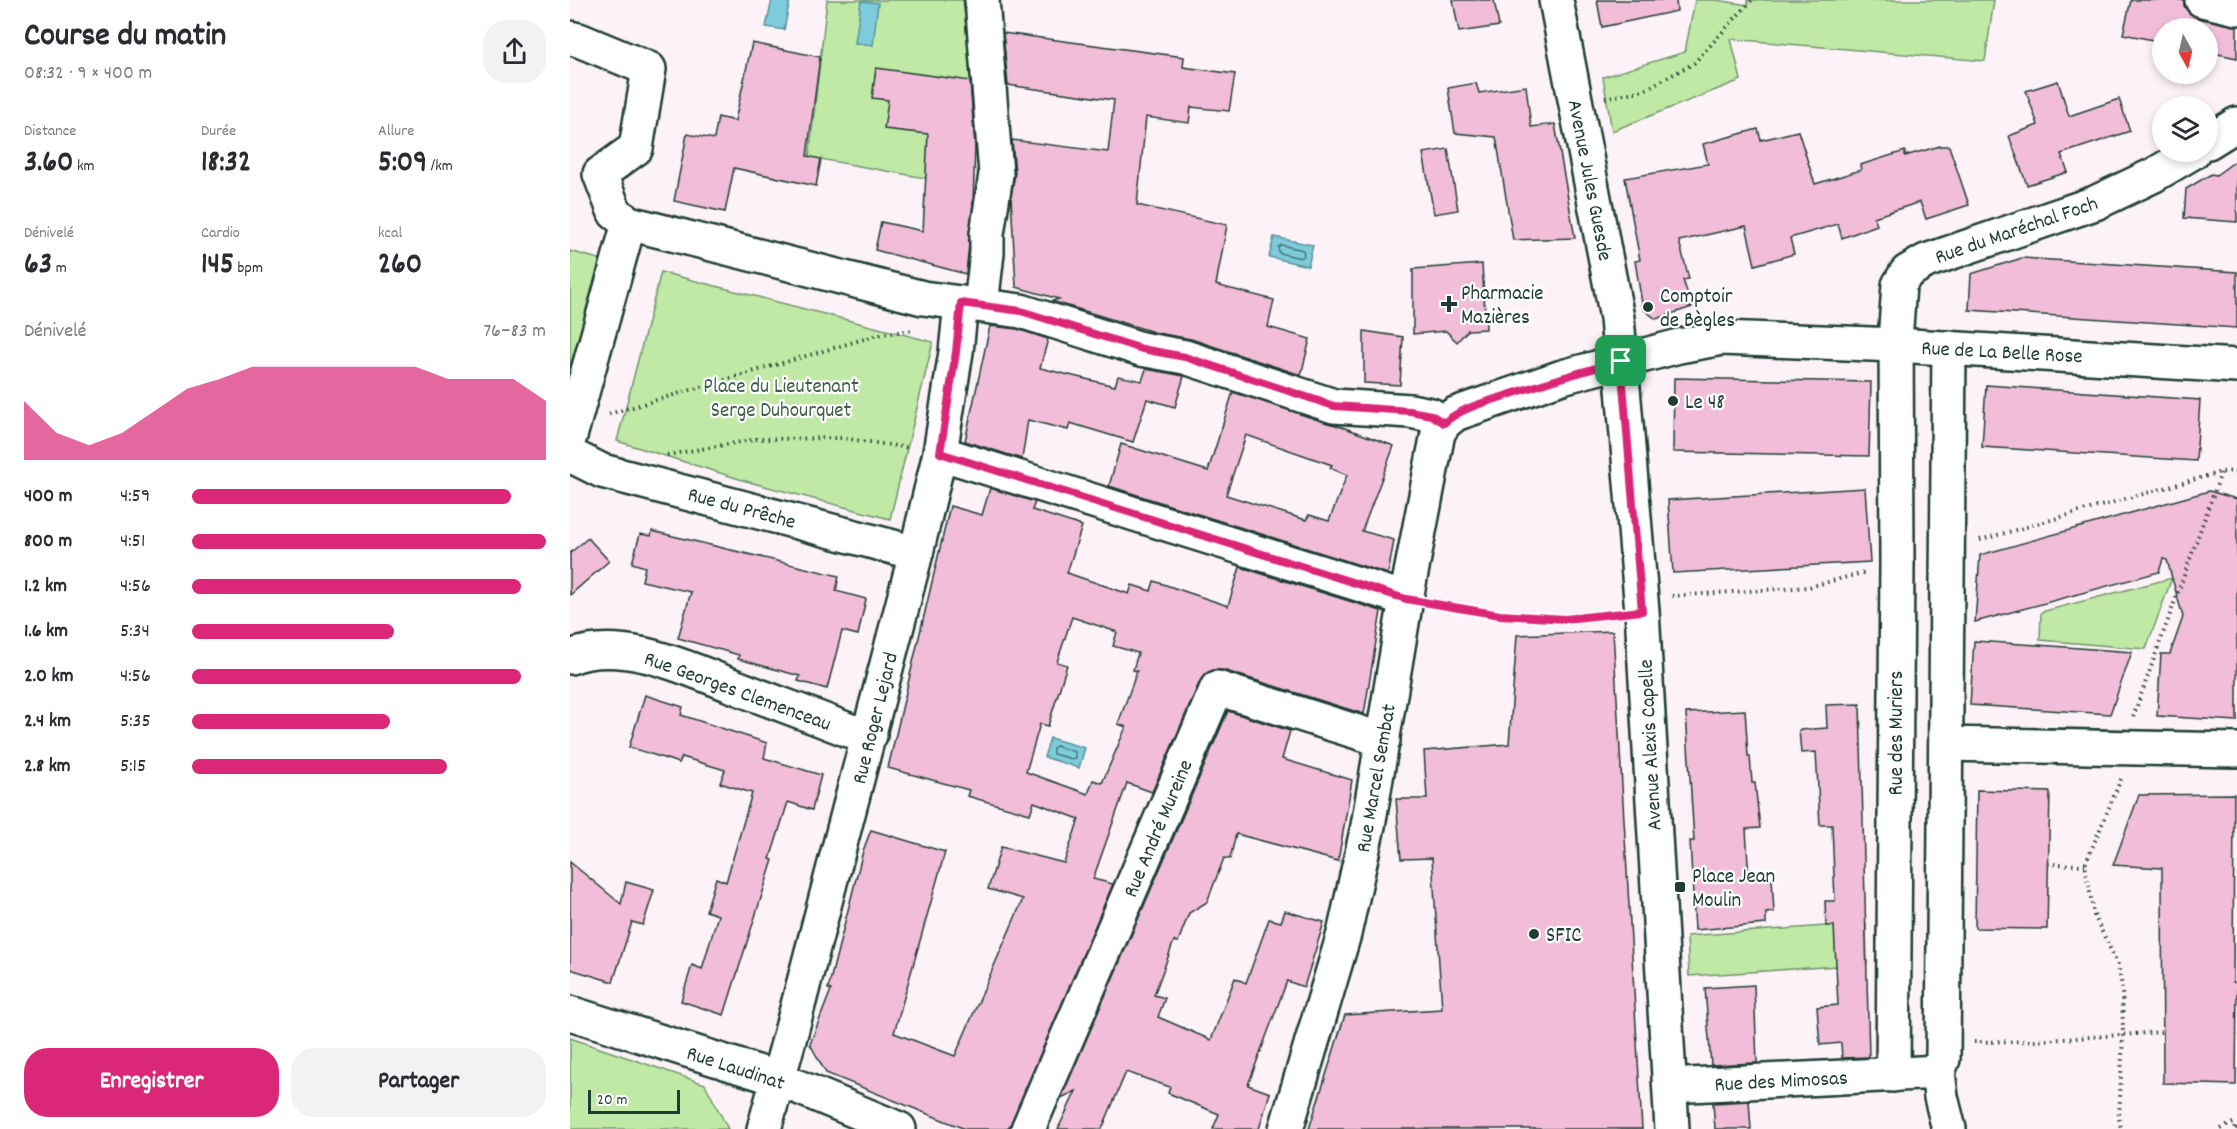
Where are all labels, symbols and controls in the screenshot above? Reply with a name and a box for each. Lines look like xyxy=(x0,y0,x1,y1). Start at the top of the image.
text: Course du matin xyxy=(24,14,226,61)
north arrow xyxy=(2152,18,2218,84)
map controls xyxy=(2152,18,2218,162)
button: share xyxy=(483,20,546,83)
text: 08:32 · 9 × 400 m xyxy=(24,60,152,88)
button: layers xyxy=(2152,96,2218,162)
street label: Avenue Jules Guesde xyxy=(1558,97,1618,264)
text: Distance xyxy=(24,120,76,143)
text: Durée xyxy=(201,120,236,143)
text: Allure xyxy=(378,120,414,143)
text: 3.60 xyxy=(24,143,73,186)
text: 18:32 xyxy=(201,143,251,186)
text: 5:09 xyxy=(378,143,427,186)
text: km xyxy=(73,155,95,178)
text: /km xyxy=(427,155,453,178)
street label: Rue du Maréchal Foch xyxy=(1931,190,2102,274)
text: Dénivelé xyxy=(24,222,74,245)
text: Cardio xyxy=(201,222,240,245)
text: kcal xyxy=(378,222,402,245)
text: 63 xyxy=(24,245,52,288)
text: 145 xyxy=(201,245,234,288)
text: 260 xyxy=(378,245,422,288)
text: m xyxy=(52,257,67,280)
text: bpm xyxy=(234,257,263,280)
place label: Pharmacie Mazières xyxy=(1461,280,1544,334)
place label: Comptoir de Bègles xyxy=(1660,283,1735,337)
marker: Pharmacie Mazières xyxy=(1442,297,1456,311)
marker: Comptoir de Bègles xyxy=(1641,300,1655,314)
text: Dénivelé xyxy=(24,318,86,346)
text: 76–83 m xyxy=(483,318,546,346)
pin xyxy=(1595,335,1646,386)
street label: Rue de La Belle Rose xyxy=(1920,335,2083,373)
icon: arrive xyxy=(1604,344,1637,377)
park label: Place du Lieutenant Serge Duhourquet xyxy=(703,373,859,427)
place label: Le 48 xyxy=(1685,389,1725,419)
marker: Le 48 xyxy=(1666,394,1680,408)
street label: Rue du Prêche xyxy=(684,481,799,539)
text: 400 m xyxy=(24,483,72,511)
text: 4:59 xyxy=(120,483,150,511)
text: 800 m xyxy=(24,528,72,556)
text: 4:51 xyxy=(120,528,145,556)
text: 1.2 km xyxy=(24,573,67,601)
text: 4:56 xyxy=(120,573,151,601)
text: 1.6 km xyxy=(24,618,68,646)
text: 5:34 xyxy=(120,618,150,646)
street label: Rue Georges Clemenceau xyxy=(639,645,835,741)
street label: Rue Roger Lejard xyxy=(846,650,908,788)
street label: Avenue Alexis Capelle xyxy=(1633,658,1671,831)
text: 2.0 km xyxy=(24,663,73,691)
text: 4:56 xyxy=(120,663,151,691)
street label: Rue des Muriers xyxy=(1883,671,1913,795)
street label: Rue Marcel Sembat xyxy=(1350,702,1406,855)
text: 2.4 km xyxy=(24,708,71,736)
text: 5:35 xyxy=(120,708,151,736)
text: 2.8 km xyxy=(24,753,71,781)
text: 5:15 xyxy=(120,753,146,781)
street label: Rue André Mureine xyxy=(1117,756,1202,903)
place label: Place Jean Moulin xyxy=(1692,863,1775,917)
marker: Place Jean Moulin xyxy=(1673,880,1687,894)
place label: SFIC xyxy=(1546,922,1582,952)
marker: SFIC xyxy=(1527,927,1541,941)
street label: Rue Laudinat xyxy=(682,1040,788,1100)
button: Enregistrer xyxy=(24,1048,279,1117)
button: Partager xyxy=(291,1048,546,1117)
street label: Rue des Mimosas xyxy=(1714,1065,1849,1101)
scale bar xyxy=(588,1087,680,1114)
text: 20 m xyxy=(597,1089,627,1112)

